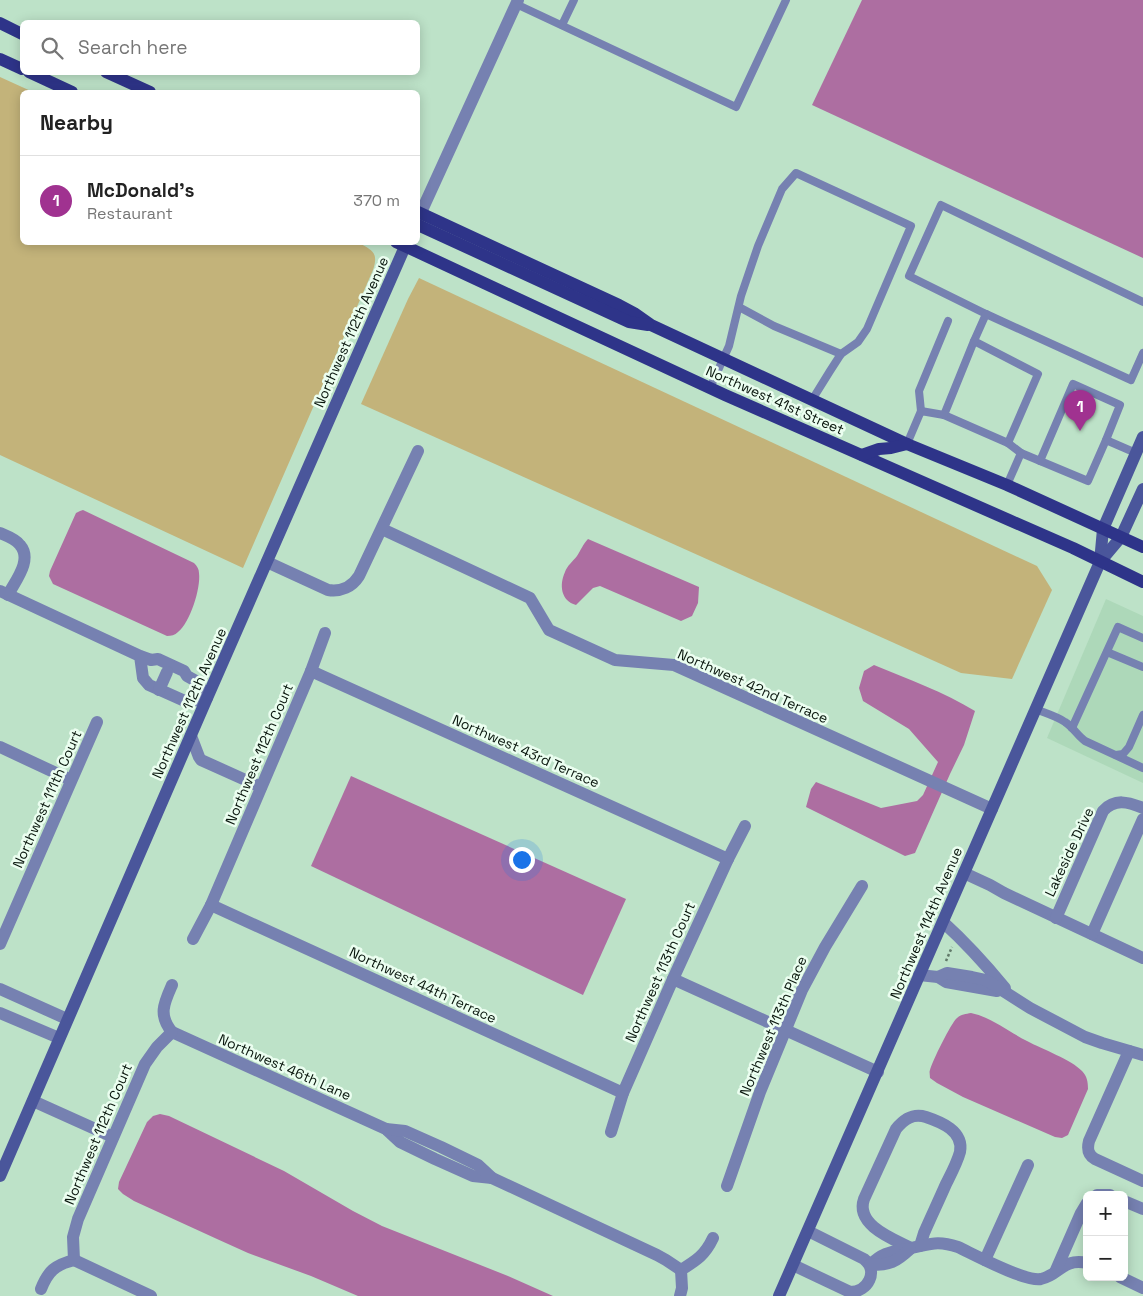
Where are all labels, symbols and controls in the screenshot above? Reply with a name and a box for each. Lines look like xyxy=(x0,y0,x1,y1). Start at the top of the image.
search box xyxy=(20,20,420,75)
icon: search xyxy=(38,34,66,62)
text: Search here xyxy=(78,35,188,60)
text: Nearby xyxy=(40,109,113,136)
text: McDonald's xyxy=(87,178,194,203)
text: 1 xyxy=(52,190,60,211)
text: 370 m xyxy=(353,190,400,211)
text: Restaurant xyxy=(87,203,173,224)
street label: Northwest 112th Avenue xyxy=(310,254,392,410)
street label: Northwest 41st Street xyxy=(703,361,847,439)
pin: 1 xyxy=(1064,390,1096,431)
street label: Northwest 112th Avenue xyxy=(148,625,230,781)
street label: Northwest 42nd Terrace xyxy=(675,645,831,727)
street label: Northwest 112th Court xyxy=(221,681,297,827)
street label: Northwest 43rd Terrace xyxy=(450,710,602,792)
street label: Northwest 111th Court xyxy=(8,727,86,871)
street label: Lakeside Drive xyxy=(1040,805,1098,899)
street label: Northwest 114th Avenue xyxy=(886,844,966,1002)
your location xyxy=(509,847,535,873)
street label: Northwest 113th Court xyxy=(621,899,699,1045)
street label: Northwest 44th Terrace xyxy=(346,943,500,1027)
street label: Northwest 113th Place xyxy=(735,953,811,1099)
street label: Northwest 46th Lane xyxy=(216,1030,354,1104)
street label: Northwest 112th Court xyxy=(60,1061,136,1207)
map controls xyxy=(1083,1191,1128,1281)
button: + xyxy=(1083,1191,1128,1236)
button: − xyxy=(1083,1236,1128,1281)

